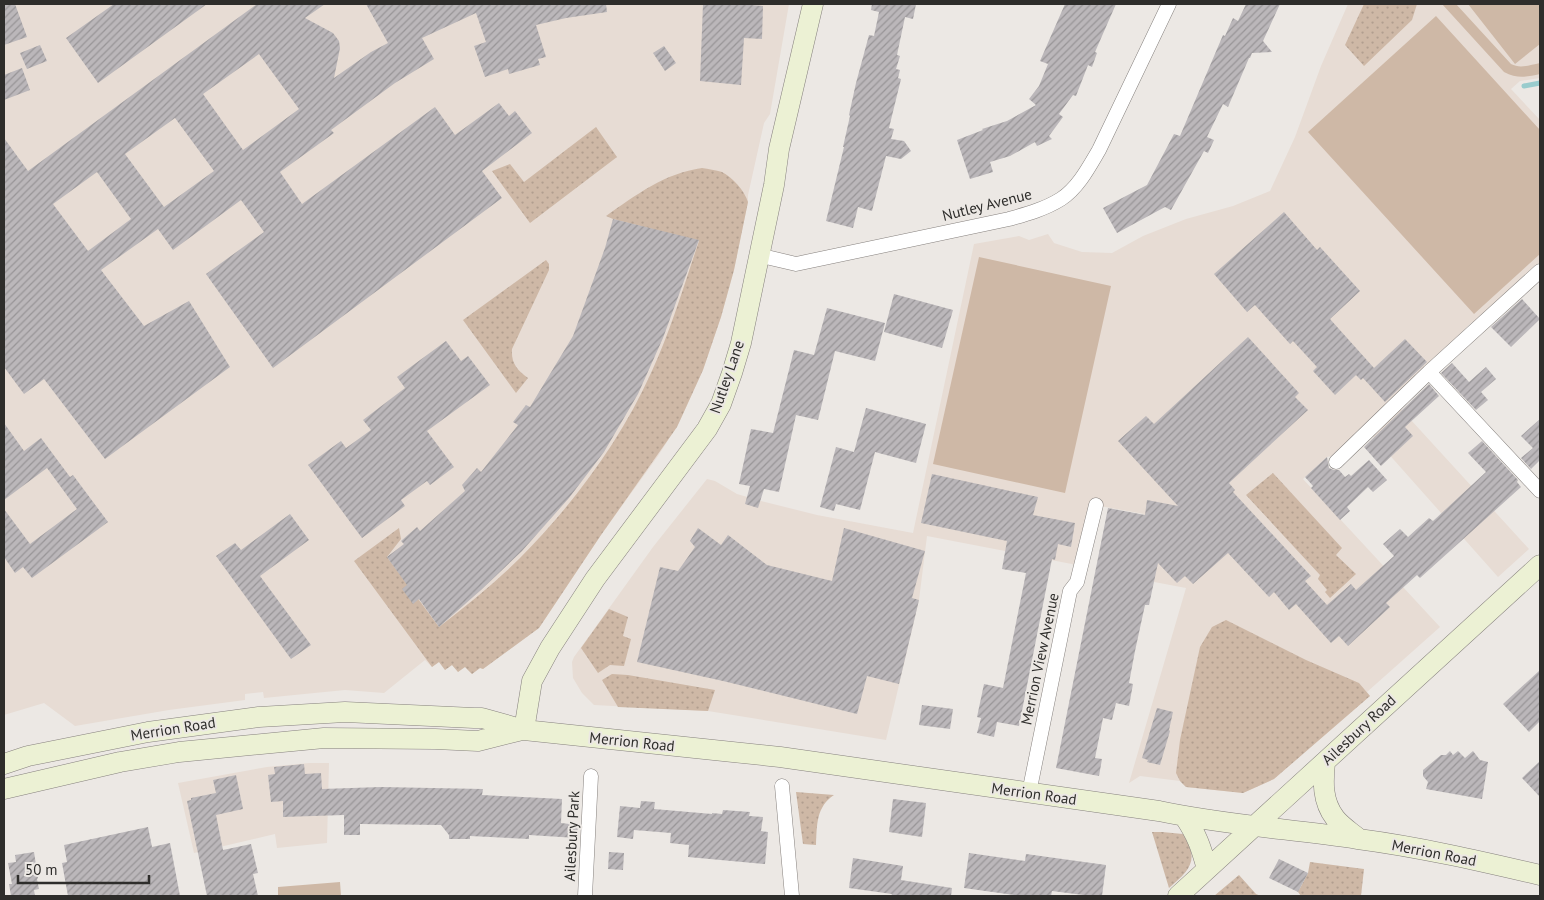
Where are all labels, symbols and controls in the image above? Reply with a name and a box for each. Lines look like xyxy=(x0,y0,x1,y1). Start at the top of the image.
street label: Nutley Avenue xyxy=(940,184,1034,225)
street label: Nutley Lane xyxy=(705,338,748,416)
street label: Merrion View Avenue xyxy=(1016,591,1063,727)
street label: Ailesbury Road xyxy=(1318,690,1400,769)
street label: Merrion Road xyxy=(129,712,217,745)
street label: Merrion Road xyxy=(588,728,676,755)
street label: Merrion Road xyxy=(990,778,1078,809)
street label: Ailesbury Park xyxy=(560,790,583,882)
street label: Merrion Road xyxy=(1390,835,1478,870)
scale bar xyxy=(18,852,149,884)
text: 50 m xyxy=(25,860,58,879)

